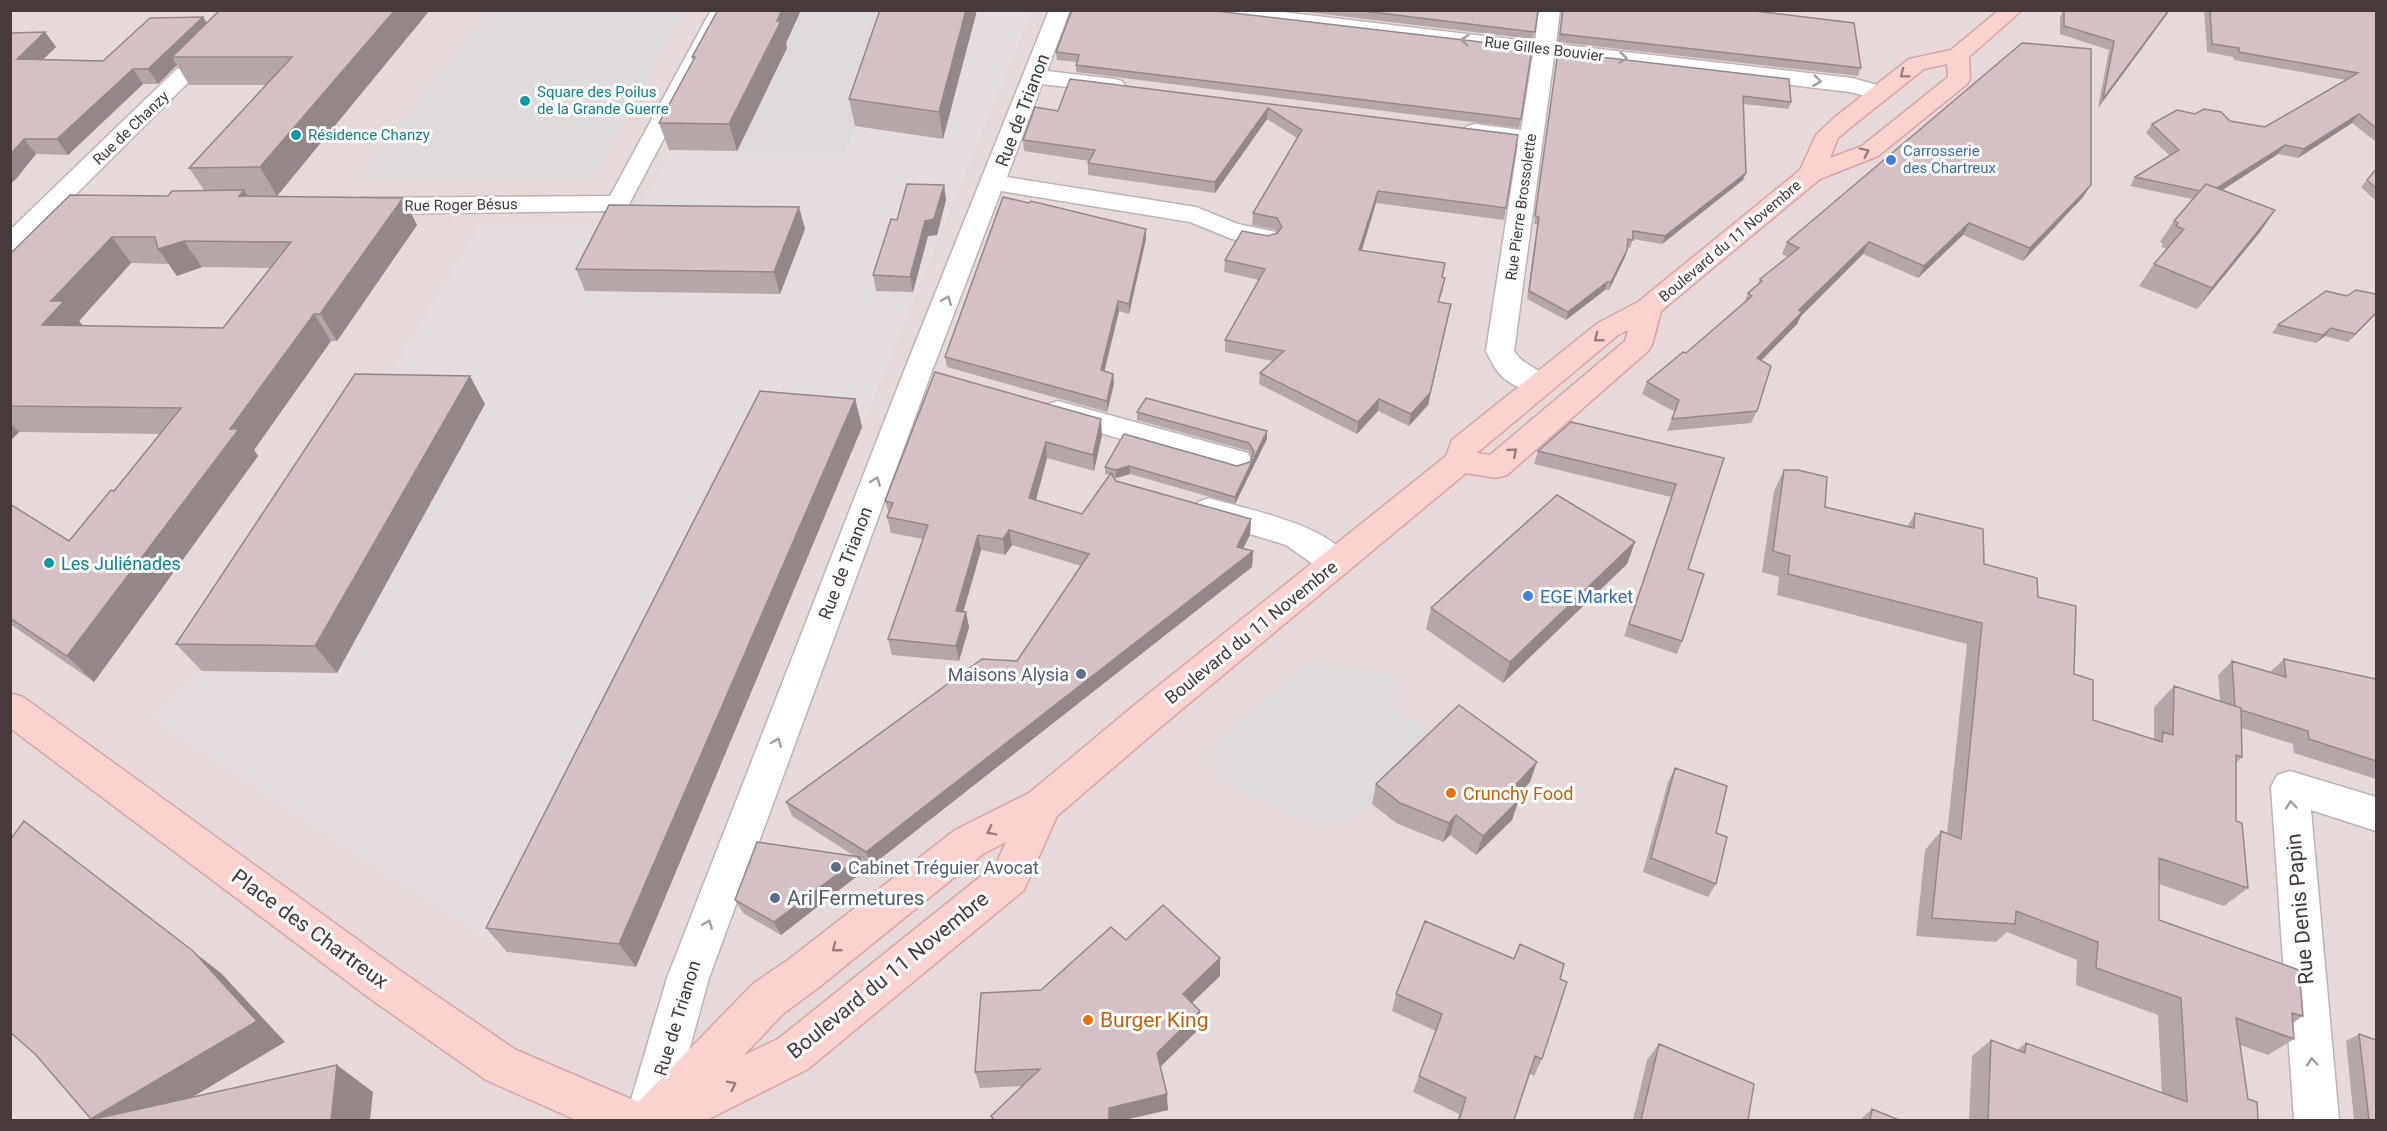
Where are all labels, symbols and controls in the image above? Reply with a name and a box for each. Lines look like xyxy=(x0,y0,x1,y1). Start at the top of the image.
street label: Rue Gilles Bouvier xyxy=(1483,33,1605,65)
one-way arrow xyxy=(1460,34,1470,46)
street label: Rue de Trianon xyxy=(991,51,1053,169)
one-way arrow xyxy=(1618,51,1627,64)
one-way arrow xyxy=(1900,67,1911,78)
one-way arrow xyxy=(1812,74,1821,87)
place label: Square des Poilus de la Grande Guerre xyxy=(537,83,669,118)
street label: Rue de Chanzy xyxy=(89,87,173,169)
marker: Square des Poilus de la Grande Guerre xyxy=(518,94,532,108)
place label: Résidence Chanzy xyxy=(308,126,430,144)
marker: Résidence Chanzy xyxy=(289,128,303,142)
street label: Rue Pierre Brossolette xyxy=(1502,132,1540,282)
place label: Carrosserie des Chartreux xyxy=(1903,142,1997,177)
one-way arrow xyxy=(1859,147,1870,159)
marker: Carrosserie des Chartreux xyxy=(1884,153,1898,167)
street label: Boulevard du 11 Novembre xyxy=(1655,176,1805,306)
street label: Rue Roger Bésus xyxy=(404,195,518,215)
one-way arrow xyxy=(939,295,952,305)
one-way arrow xyxy=(1593,330,1604,341)
one-way arrow xyxy=(1506,448,1517,459)
one-way arrow xyxy=(869,477,881,488)
street label: Rue de Trianon xyxy=(814,504,876,622)
place label: Les Juliénades xyxy=(61,553,181,574)
marker: Les Juliénades xyxy=(42,556,56,570)
street label: Boulevard du 11 Novembre xyxy=(1161,556,1341,708)
place label: EGE Market xyxy=(1540,586,1633,607)
marker: EGE Market xyxy=(1521,589,1535,603)
place label: Maisons Alysia xyxy=(948,664,1069,685)
marker: Maisons Alysia xyxy=(1074,667,1088,681)
one-way arrow xyxy=(770,737,782,748)
place label: Crunchy Food xyxy=(1463,783,1573,804)
marker: Crunchy Food xyxy=(1444,786,1458,800)
one-way arrow xyxy=(2285,801,2298,810)
one-way arrow xyxy=(986,824,997,836)
street label: Rue Denis Papin xyxy=(2281,832,2319,986)
place label: Cabinet Tréguier Avocat xyxy=(848,857,1039,878)
marker: Cabinet Tréguier Avocat xyxy=(829,860,843,874)
street label: Place des Chartreux xyxy=(227,864,393,994)
street label: Boulevard du 11 Novembre xyxy=(783,886,993,1064)
place label: Ari Fermetures xyxy=(787,886,925,910)
marker: Ari Fermetures xyxy=(768,891,782,905)
one-way arrow xyxy=(701,920,713,931)
one-way arrow xyxy=(831,941,842,952)
street label: Rue de Trianon xyxy=(650,958,704,1078)
place label: Burger King xyxy=(1100,1008,1209,1032)
marker: Burger King xyxy=(1081,1013,1095,1027)
one-way arrow xyxy=(2306,1058,2319,1067)
one-way arrow xyxy=(725,1081,736,1092)

